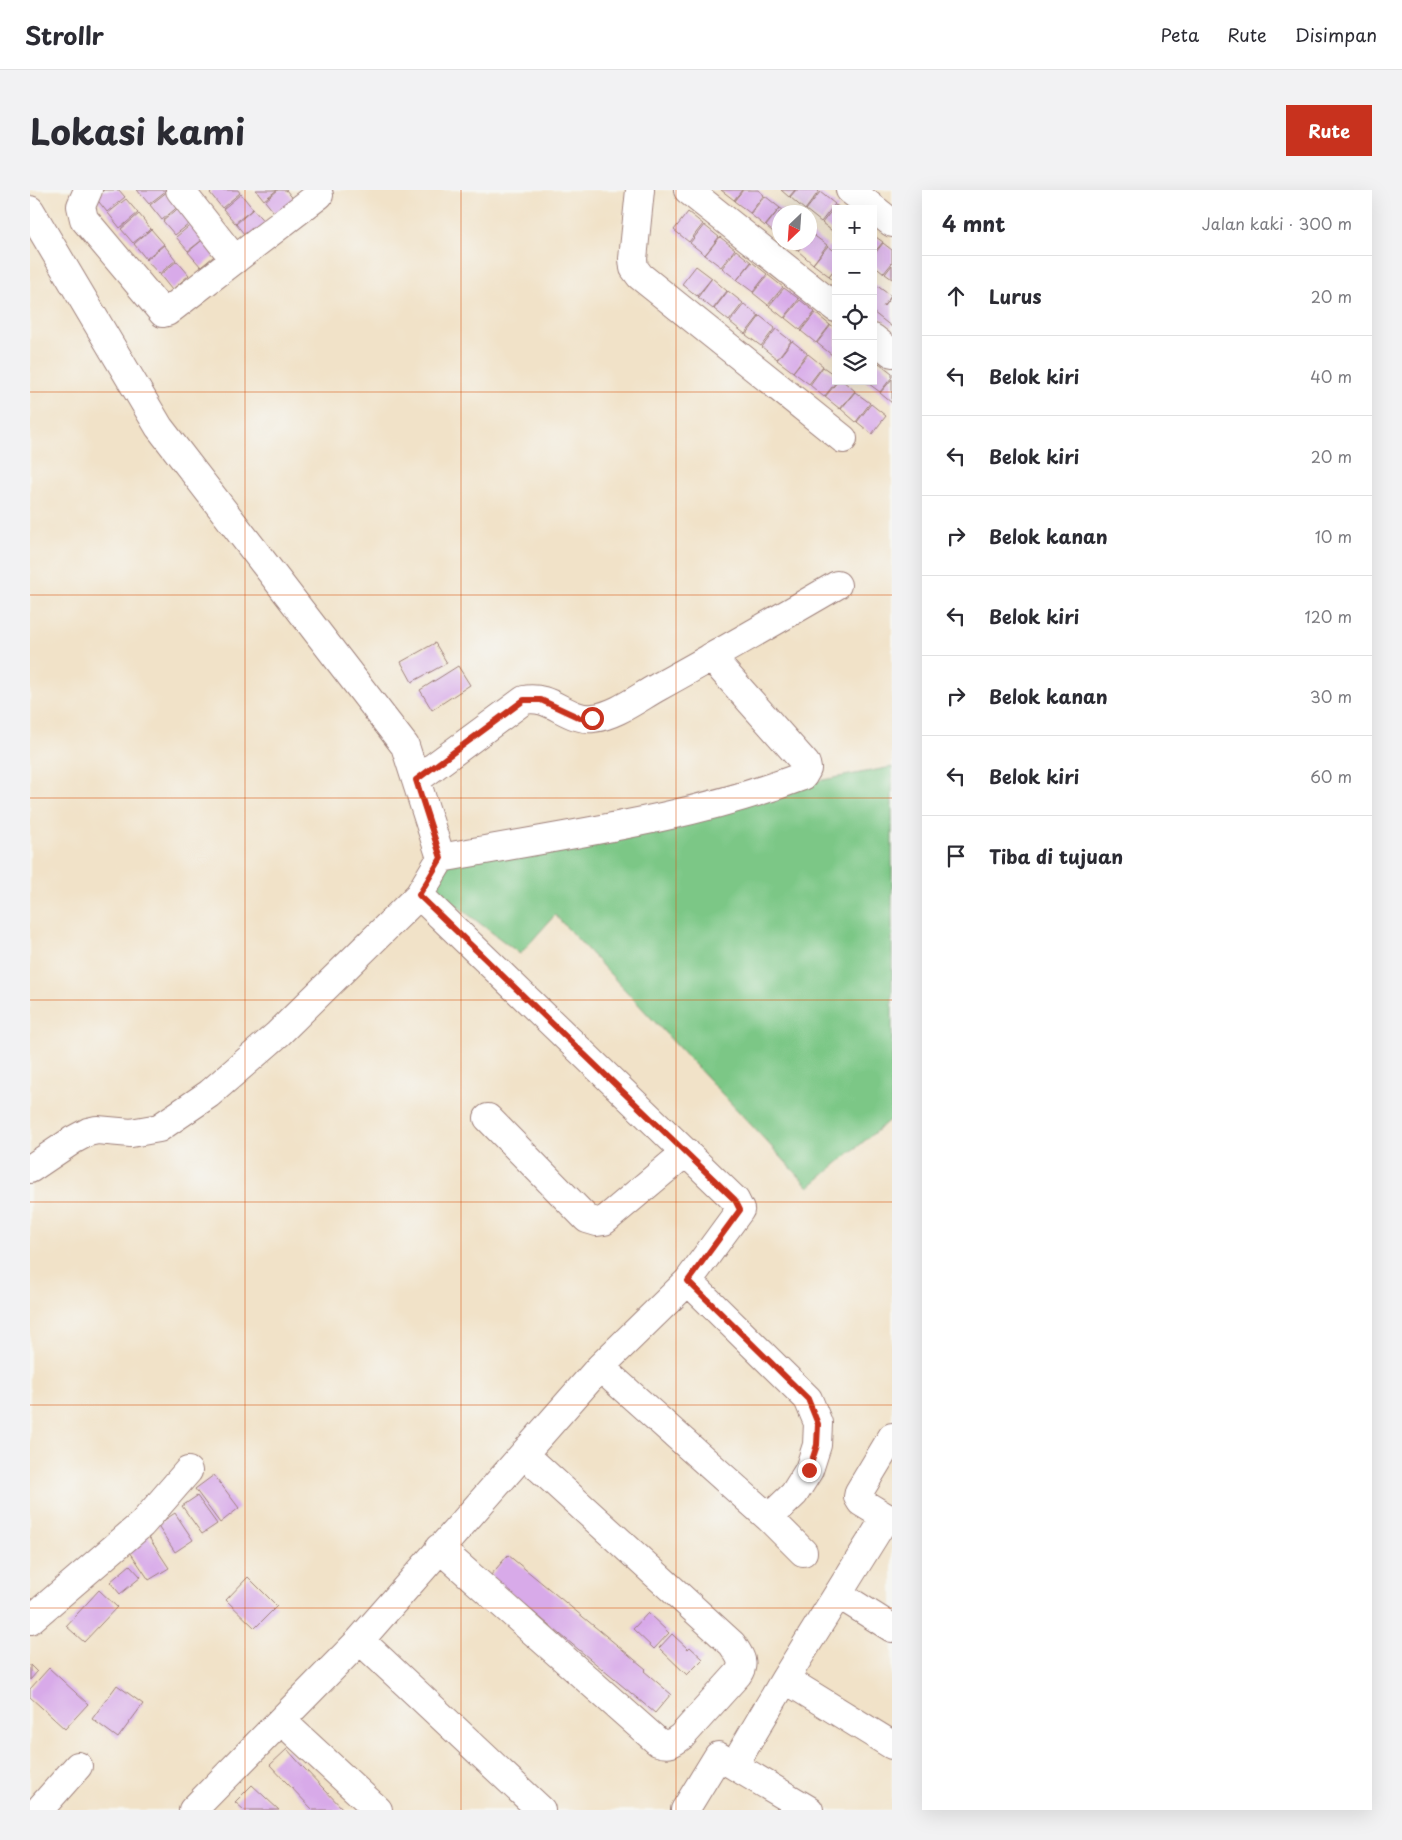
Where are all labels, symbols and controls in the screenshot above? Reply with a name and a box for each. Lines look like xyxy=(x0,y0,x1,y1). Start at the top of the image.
text: Strollr xyxy=(25,17,104,53)
text: Peta xyxy=(1160,21,1199,48)
text: Rute xyxy=(1227,21,1267,48)
text: Disimpan xyxy=(1295,21,1377,48)
text: Lokasi kami xyxy=(30,104,245,157)
button: Rute xyxy=(1286,105,1372,156)
north arrow xyxy=(772,205,817,250)
map controls xyxy=(832,205,877,385)
button: + xyxy=(832,205,877,250)
text: 4 mnt xyxy=(942,207,1006,239)
text: Jalan kaki · 300 m xyxy=(1202,211,1352,235)
button: − xyxy=(832,250,877,295)
icon: ahead xyxy=(942,282,970,310)
text: Lurus xyxy=(989,282,1042,310)
text: 20 m xyxy=(1311,284,1352,308)
button: locate xyxy=(832,295,877,340)
button: layers xyxy=(832,340,877,385)
icon: left xyxy=(942,362,970,390)
text: Belok kiri xyxy=(989,362,1079,390)
text: 40 m xyxy=(1310,364,1352,388)
icon: left xyxy=(942,442,970,470)
text: Belok kiri xyxy=(989,442,1079,470)
text: 20 m xyxy=(1311,444,1352,468)
icon: right xyxy=(942,522,970,550)
text: Belok kanan xyxy=(989,522,1108,550)
text: 10 m xyxy=(1315,524,1352,548)
icon: left xyxy=(942,602,970,630)
text: Belok kiri xyxy=(989,602,1079,630)
text: 120 m xyxy=(1305,604,1352,628)
icon: right xyxy=(942,682,970,710)
text: Belok kanan xyxy=(989,682,1108,710)
text: 30 m xyxy=(1310,684,1352,708)
route start xyxy=(581,707,604,730)
icon: left xyxy=(942,762,970,790)
text: Belok kiri xyxy=(989,762,1079,790)
text: 60 m xyxy=(1310,764,1352,788)
icon: arrive xyxy=(942,842,970,870)
text: Tiba di tujuan xyxy=(989,842,1123,870)
route end xyxy=(798,1459,821,1482)

